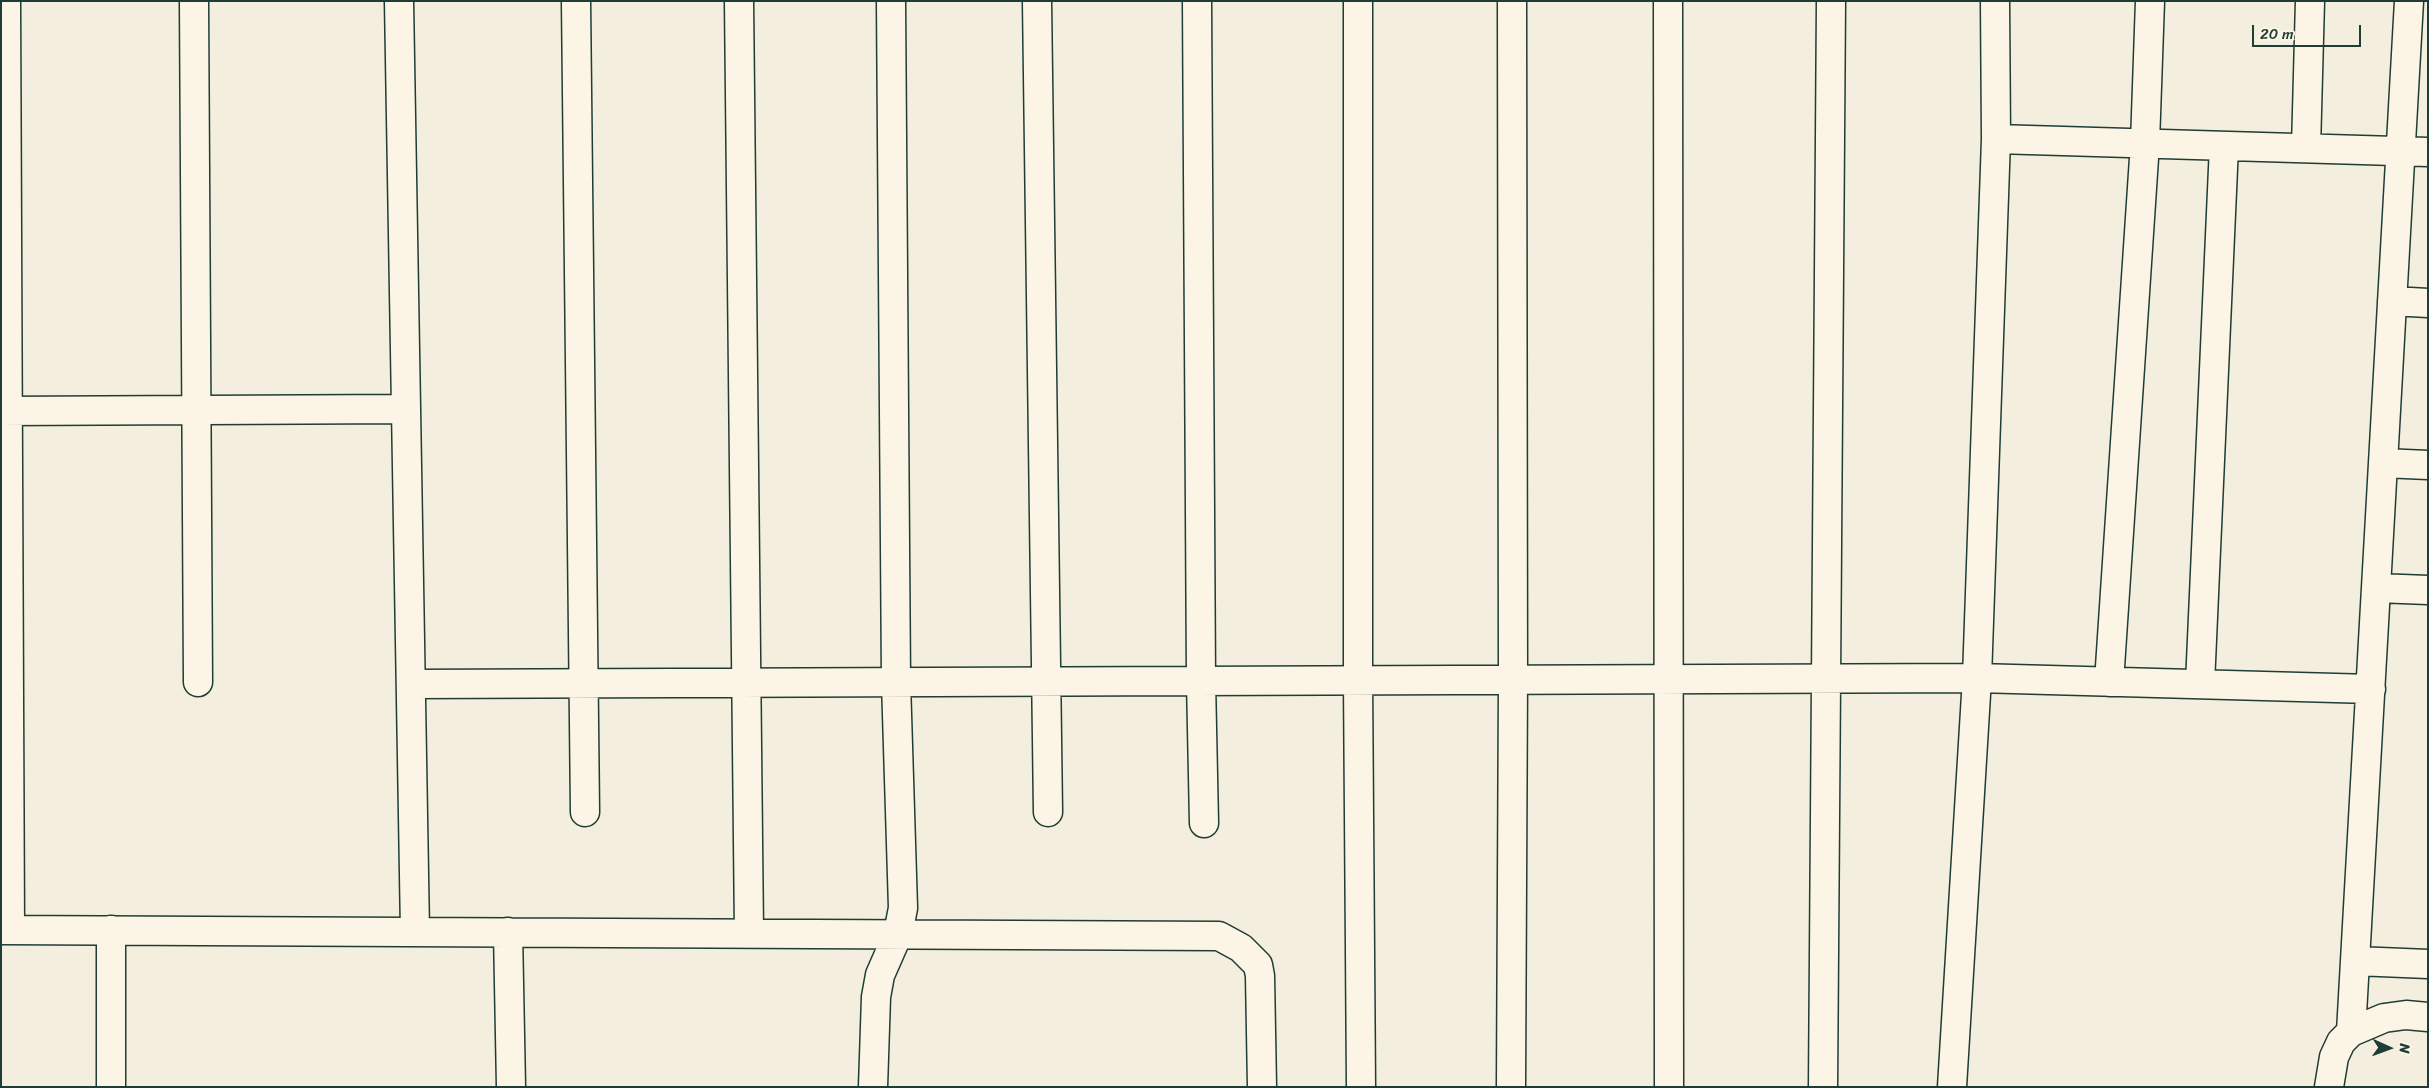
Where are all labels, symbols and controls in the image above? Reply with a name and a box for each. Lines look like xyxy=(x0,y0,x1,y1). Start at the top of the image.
scale bar xyxy=(2254,15,2363,47)
text: 20 m xyxy=(2260,21,2294,47)
north arrow xyxy=(2364,1023,2414,1073)
text: N xyxy=(2392,1043,2417,1054)

